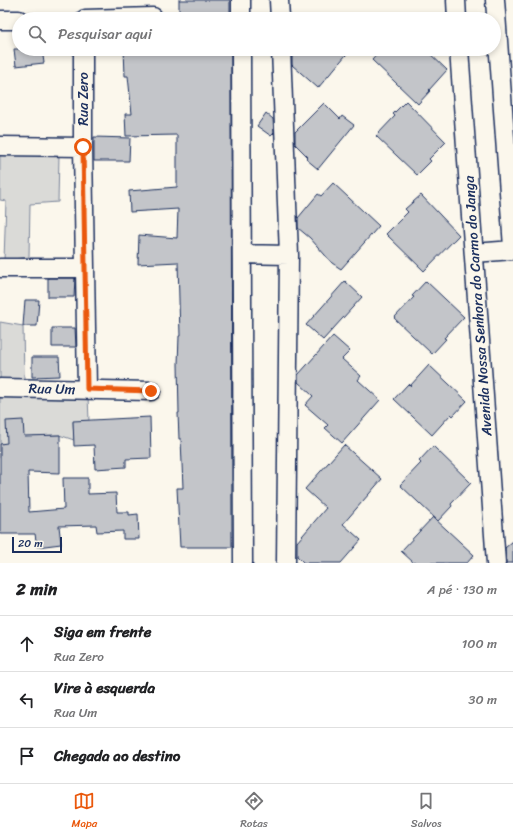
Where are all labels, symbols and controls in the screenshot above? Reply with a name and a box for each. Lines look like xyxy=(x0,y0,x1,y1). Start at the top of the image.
search box xyxy=(12,12,501,56)
text: Pesquisar aqui xyxy=(58,21,152,47)
icon: search xyxy=(26,23,48,45)
street label: Rua Zero xyxy=(71,72,96,126)
route start xyxy=(74,138,92,156)
street label: Avenida Nossa Senhora do Carmo do Janga xyxy=(456,174,500,438)
street label: Rua Um xyxy=(28,376,76,402)
route end xyxy=(142,382,160,400)
text: 20 m xyxy=(18,534,43,553)
scale bar xyxy=(12,535,62,554)
text: 2 min xyxy=(16,574,57,604)
text: A pé · 130 m xyxy=(427,578,497,601)
text: Siga em frente xyxy=(54,619,151,645)
text: 100 m xyxy=(462,632,497,655)
icon: ahead xyxy=(16,633,38,655)
text: Rua Zero xyxy=(54,645,104,668)
text: Vire à esquerda xyxy=(54,675,155,701)
text: 30 m xyxy=(468,688,497,711)
icon: left xyxy=(16,689,38,711)
text: Rua Um xyxy=(54,701,97,724)
text: Chegada ao destino xyxy=(54,743,180,769)
icon: arrive xyxy=(16,745,38,767)
tab: Mapa xyxy=(71,790,97,833)
tab: Rotas xyxy=(240,790,268,833)
tab: Salvos xyxy=(411,790,442,833)

